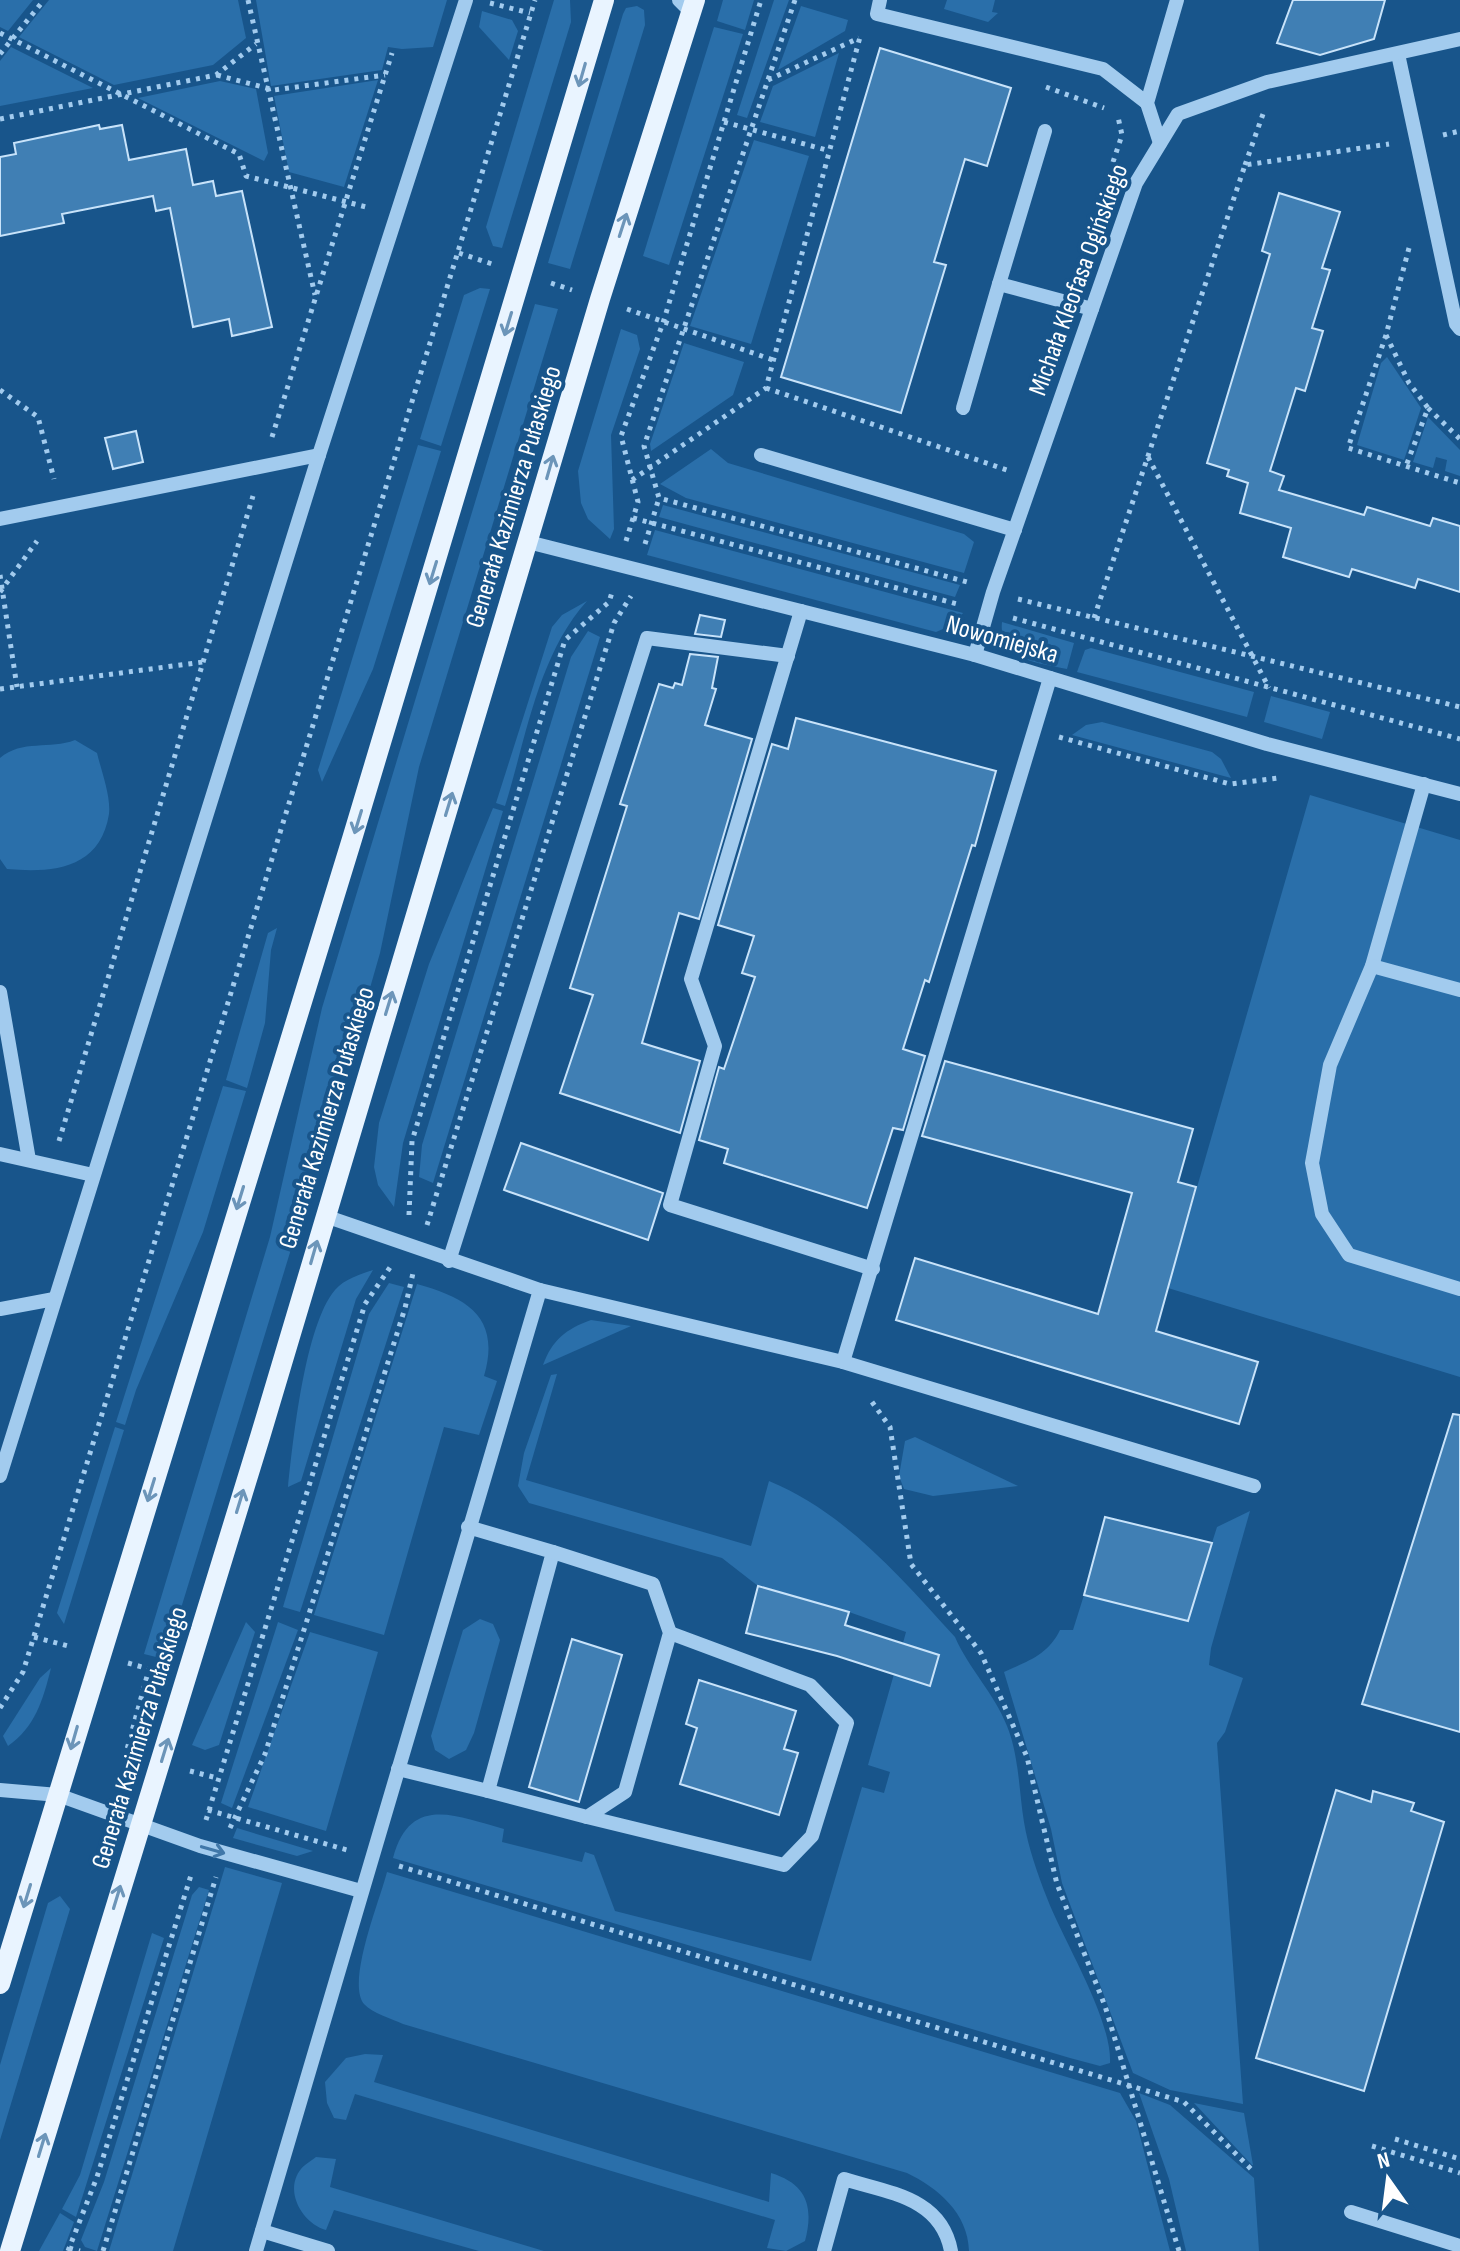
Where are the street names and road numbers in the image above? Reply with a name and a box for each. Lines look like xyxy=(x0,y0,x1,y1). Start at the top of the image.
street label: Michała Kleofasa Ogińskiego xyxy=(1023,160,1135,400)
street label: Generała Kazimierza Pułaskiego xyxy=(459,362,569,632)
street label: Nowomiejska xyxy=(942,609,1062,671)
street label: Generała Kazimierza Pułaskiego xyxy=(272,983,382,1253)
street label: Generała Kazimierza Pułaskiego xyxy=(85,1603,195,1873)

